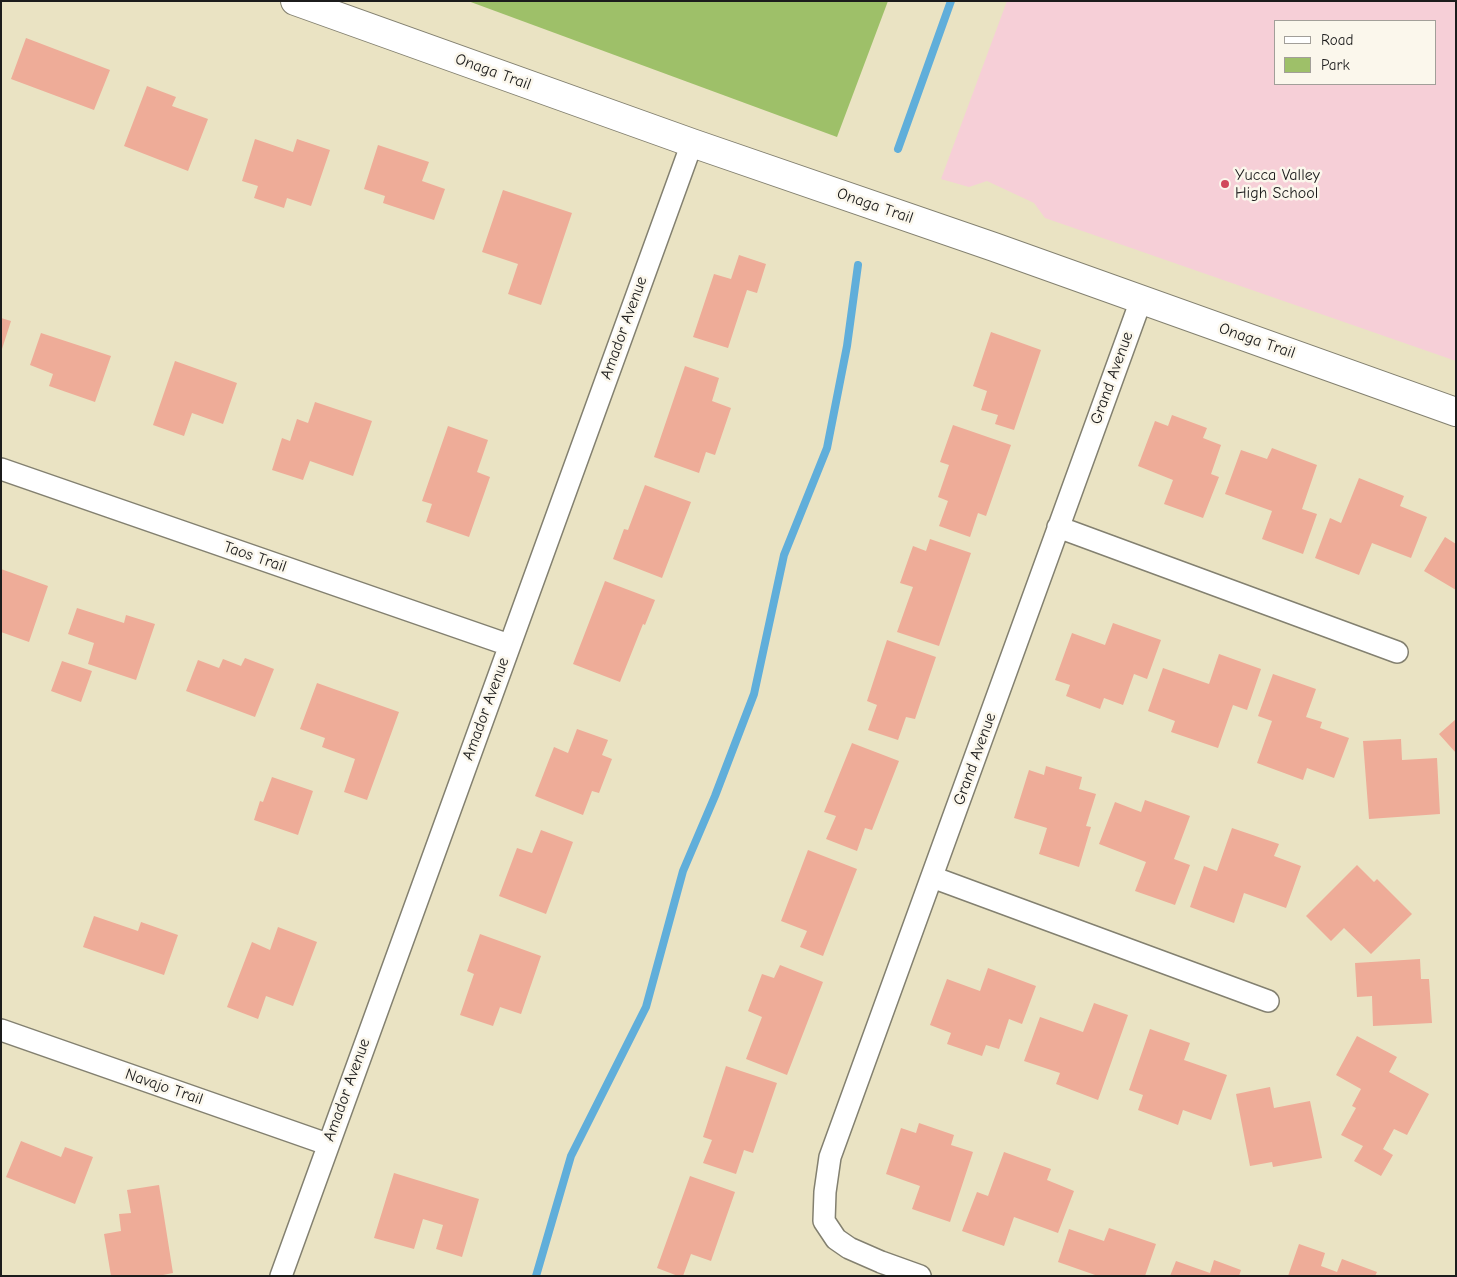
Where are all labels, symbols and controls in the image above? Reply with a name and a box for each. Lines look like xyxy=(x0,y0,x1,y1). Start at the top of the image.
legend xyxy=(1274,20,1437,85)
text: Road xyxy=(1321,31,1353,49)
street label: Onaga Trail xyxy=(452,49,534,95)
text: Park xyxy=(1321,56,1350,74)
place label: Yucca Valley High School xyxy=(1235,165,1320,203)
marker: Yucca Valley High School xyxy=(1219,178,1231,190)
street label: Onaga Trail xyxy=(834,184,916,228)
street label: Amador Avenue xyxy=(596,274,652,382)
street label: Onaga Trail xyxy=(1216,319,1298,363)
street label: Grand Avenue xyxy=(1086,329,1138,427)
street label: Taos Trail xyxy=(221,537,289,577)
street label: Amador Avenue xyxy=(458,655,514,763)
street label: Grand Avenue xyxy=(949,710,1001,808)
street label: Amador Avenue xyxy=(319,1036,375,1144)
street label: Navajo Trail xyxy=(123,1065,205,1109)

